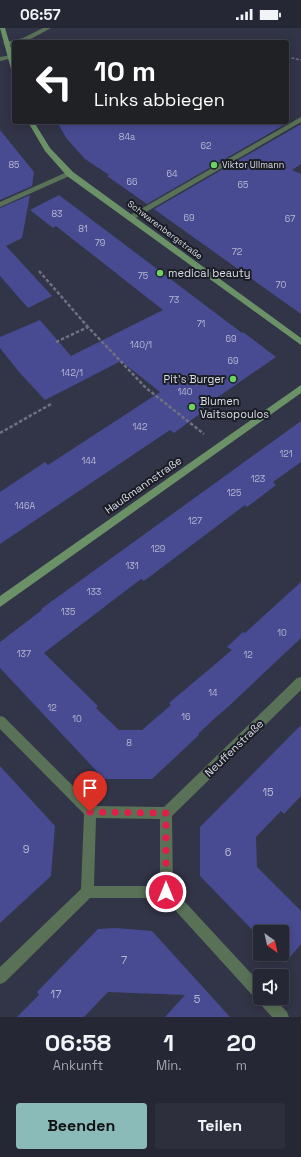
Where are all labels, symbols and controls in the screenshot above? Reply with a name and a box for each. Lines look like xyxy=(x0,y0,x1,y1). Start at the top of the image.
text: 06:57 xyxy=(20,5,61,24)
text: 10 m xyxy=(94,53,156,89)
icon: left xyxy=(28,56,80,108)
text: Links abbiegen xyxy=(94,88,225,111)
house number: 84a xyxy=(119,131,135,143)
house number: 62 xyxy=(201,140,211,152)
house number: 85 xyxy=(9,159,20,171)
place label: Viktor Ullmann xyxy=(222,159,284,171)
marker: Viktor Ullmann xyxy=(209,160,219,170)
house number: 64 xyxy=(166,168,178,180)
house number: 66 xyxy=(126,176,138,188)
house number: 65 xyxy=(238,179,248,191)
street label: Schwarenbergstraße xyxy=(125,198,205,262)
house number: 83 xyxy=(51,208,63,220)
house number: 69 xyxy=(183,212,195,224)
house number: 67 xyxy=(285,213,295,225)
house number: 81 xyxy=(78,223,88,235)
house number: 79 xyxy=(95,237,105,249)
house number: 72 xyxy=(232,246,242,258)
place label: medical beauty xyxy=(168,266,250,280)
marker: medical beauty xyxy=(155,268,165,278)
house number: 75 xyxy=(138,270,148,282)
house number: 70 xyxy=(276,279,287,291)
house number: 73 xyxy=(169,294,179,306)
house number: 71 xyxy=(197,318,206,330)
house number: 69 xyxy=(225,333,237,345)
house number: 140/1 xyxy=(130,339,152,351)
house number: 69 xyxy=(227,355,239,367)
house number: 142/1 xyxy=(61,367,83,379)
place label: Pit's Burger xyxy=(164,372,225,386)
marker: Pit's Burger xyxy=(228,374,238,384)
house number: 140 xyxy=(177,386,193,398)
place label: Blumen Vaitsopoulos xyxy=(200,394,269,421)
marker: Blumen Vaitsopoulos xyxy=(187,402,197,412)
house number: 142 xyxy=(133,421,147,433)
house number: 121 xyxy=(280,448,293,460)
street label: Haußmannstraße xyxy=(102,453,184,517)
house number: 144 xyxy=(81,455,97,467)
house number: 123 xyxy=(251,473,265,485)
house number: 125 xyxy=(227,487,241,499)
house number: 146A xyxy=(15,500,36,512)
house number: 127 xyxy=(188,515,202,527)
house number: 129 xyxy=(151,543,165,555)
house number: 131 xyxy=(126,560,139,572)
house number: 133 xyxy=(87,586,101,598)
house number: 135 xyxy=(61,606,75,618)
house number: 10 xyxy=(277,627,287,639)
house number: 137 xyxy=(17,648,31,660)
house number: 12 xyxy=(243,649,253,661)
house number: 14 xyxy=(208,687,218,699)
house number: 12 xyxy=(47,702,57,714)
house number: 16 xyxy=(181,711,191,723)
house number: 10 xyxy=(72,713,82,725)
street label: Neuffenstraße xyxy=(202,716,266,780)
house number: 8 xyxy=(126,737,132,749)
pin xyxy=(73,771,107,812)
icon: arrive xyxy=(79,777,101,799)
house number: 15 xyxy=(262,785,274,799)
house number: 9 xyxy=(23,842,30,856)
house number: 6 xyxy=(225,845,232,859)
position arrow xyxy=(145,871,187,913)
north arrow xyxy=(253,925,289,961)
map controls xyxy=(253,925,289,1005)
house number: 7 xyxy=(121,953,127,967)
button: sound xyxy=(253,969,289,1005)
house number: 17 xyxy=(51,987,61,1001)
house number: 5 xyxy=(194,992,201,1006)
text: 06:58 xyxy=(45,1027,111,1058)
text: 1 xyxy=(163,1027,174,1058)
text: 20 xyxy=(226,1027,256,1058)
text: Ankunft xyxy=(53,1057,103,1074)
text: Min. xyxy=(156,1057,182,1074)
text: m xyxy=(236,1057,247,1074)
button: Beenden xyxy=(16,1103,147,1149)
button: Teilen xyxy=(155,1103,285,1149)

